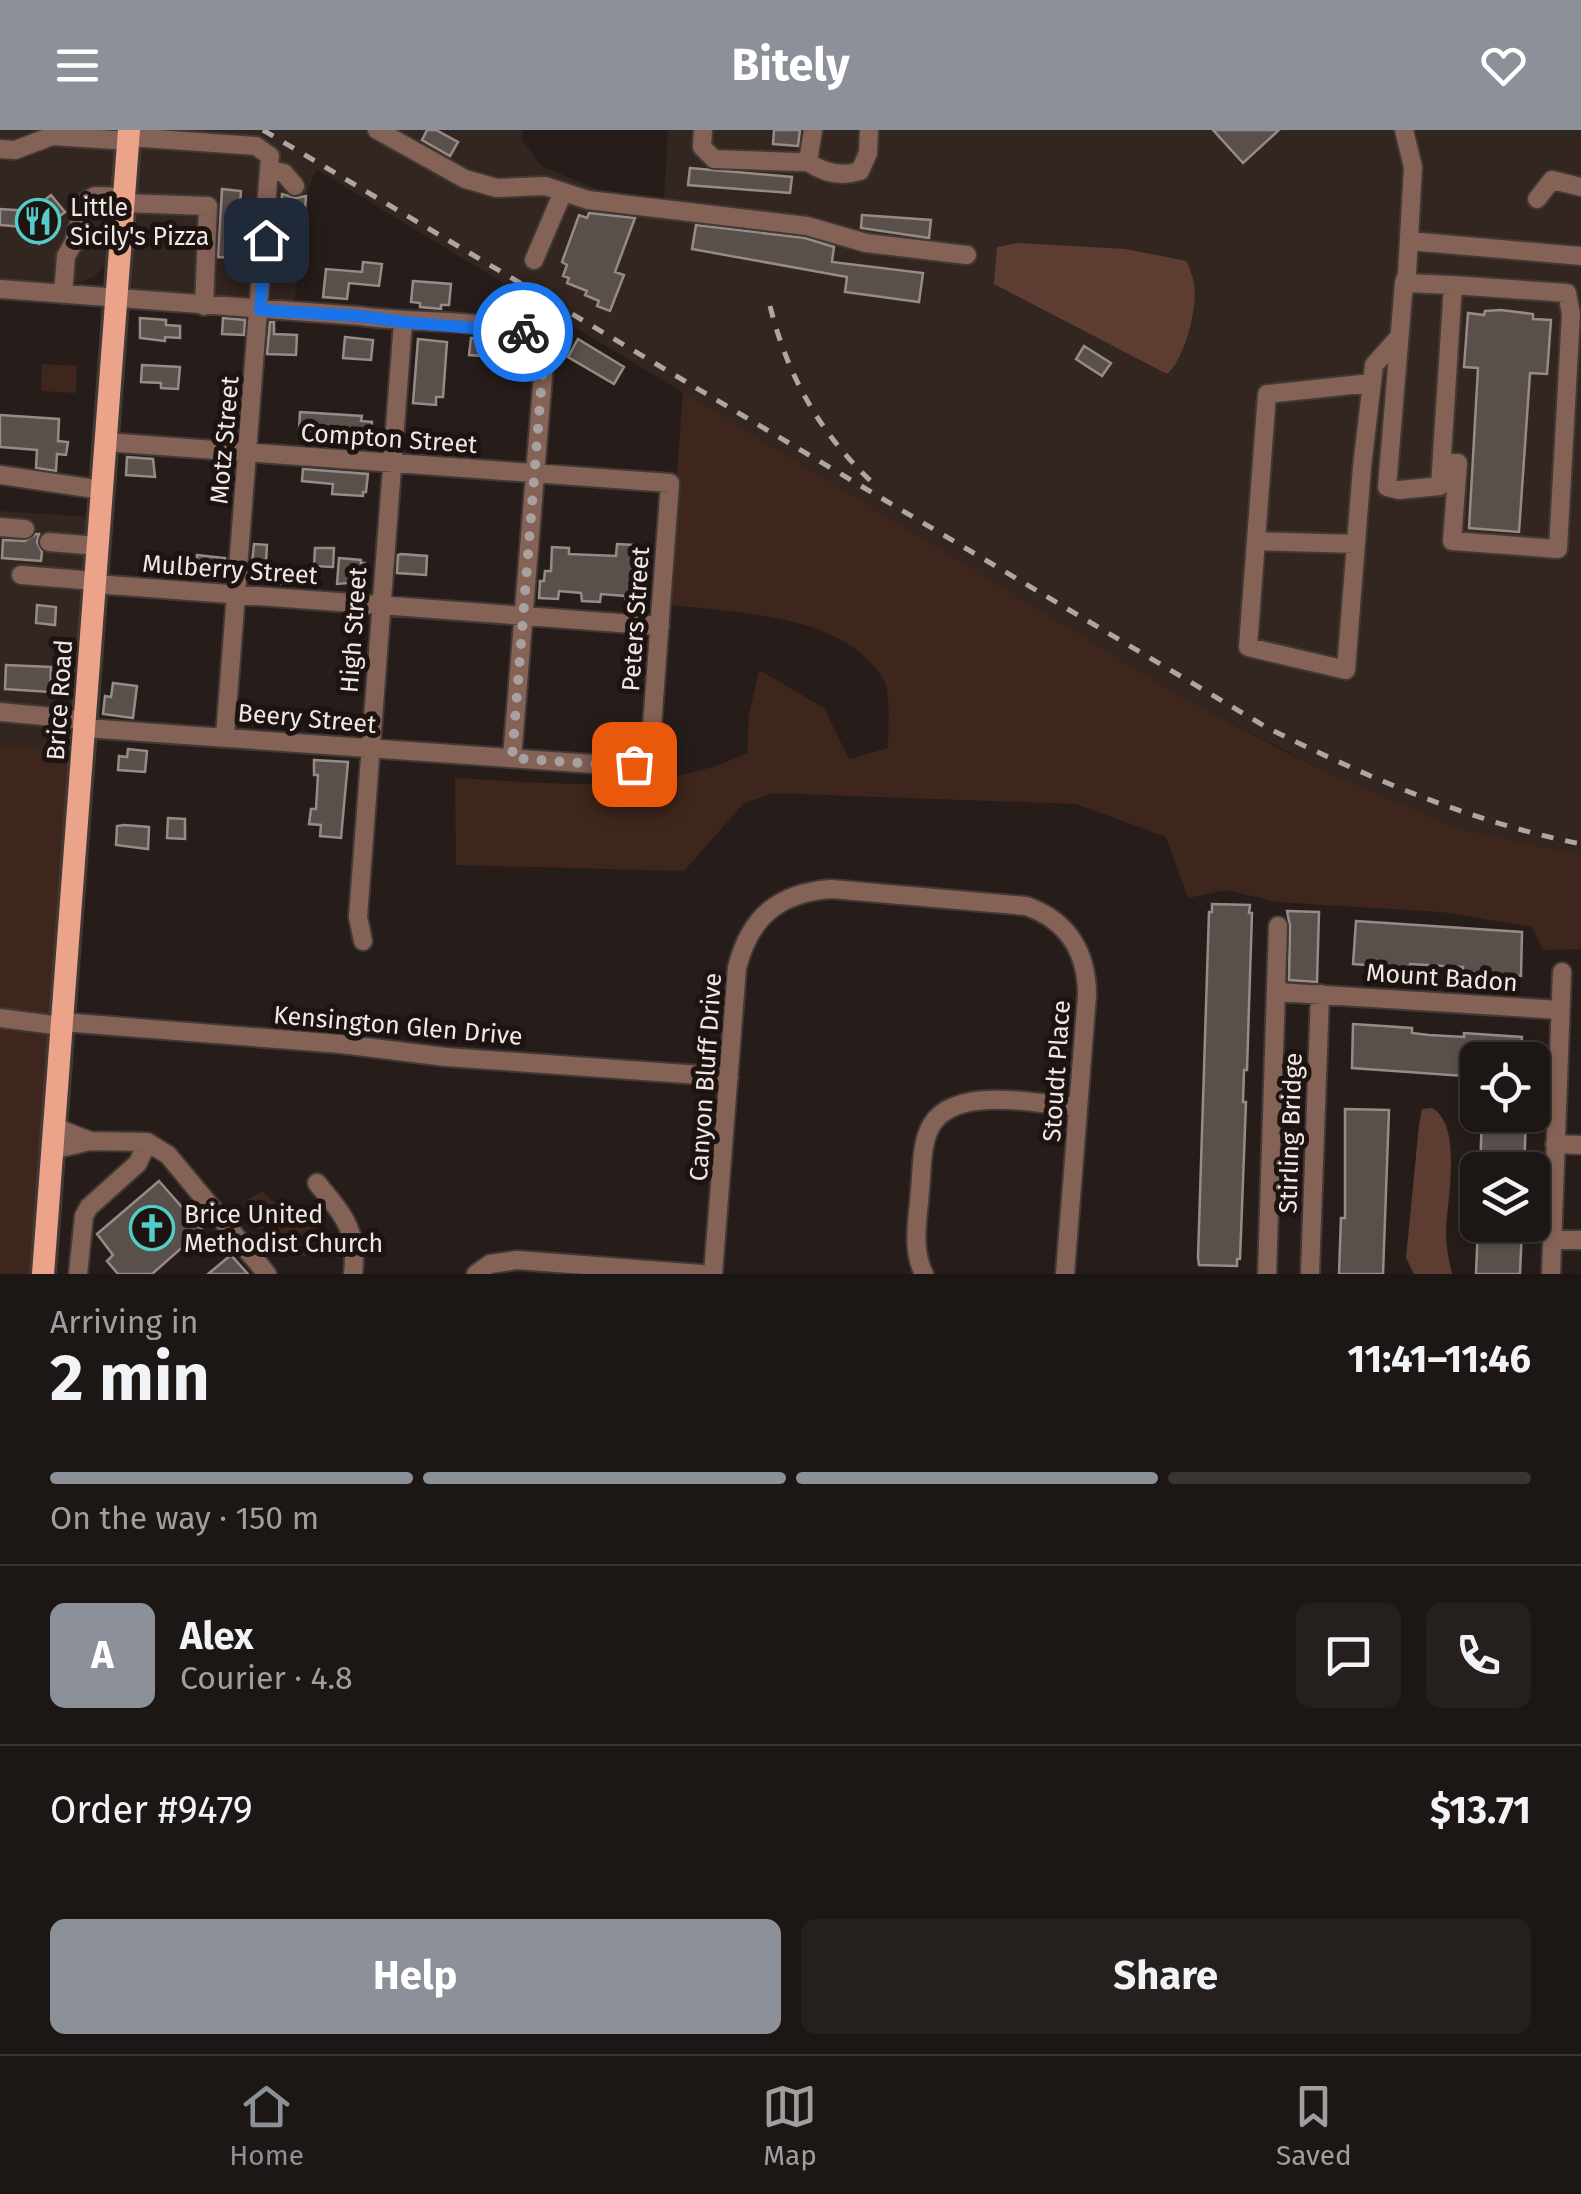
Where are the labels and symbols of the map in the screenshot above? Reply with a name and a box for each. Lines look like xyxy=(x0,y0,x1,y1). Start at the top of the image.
place label: Little Sicily's Pizza xyxy=(70,193,209,252)
restaurant icon: Little Sicily's Pizza xyxy=(15,198,61,244)
pin xyxy=(224,198,309,283)
courier xyxy=(473,282,573,382)
street label: Motz Street xyxy=(204,374,246,505)
street label: Compton Street xyxy=(300,418,479,460)
street label: Peters Street xyxy=(616,545,656,692)
street label: Mulberry Street xyxy=(141,549,320,591)
street label: High Street xyxy=(335,565,373,694)
street label: Brice Road xyxy=(41,639,79,762)
street label: Beery Street xyxy=(236,698,378,740)
pin xyxy=(592,722,677,807)
street label: Mount Badon xyxy=(1365,958,1519,998)
street label: Canyon Bluff Drive xyxy=(684,972,728,1182)
street label: Stoudt Place xyxy=(1037,999,1077,1143)
street label: Kensington Glen Drive xyxy=(272,1000,524,1052)
street label: Stirling Bridge xyxy=(1273,1052,1309,1214)
place label: Brice United Methodist Church xyxy=(184,1200,383,1259)
church icon: Brice United Methodist Church xyxy=(129,1205,175,1251)

